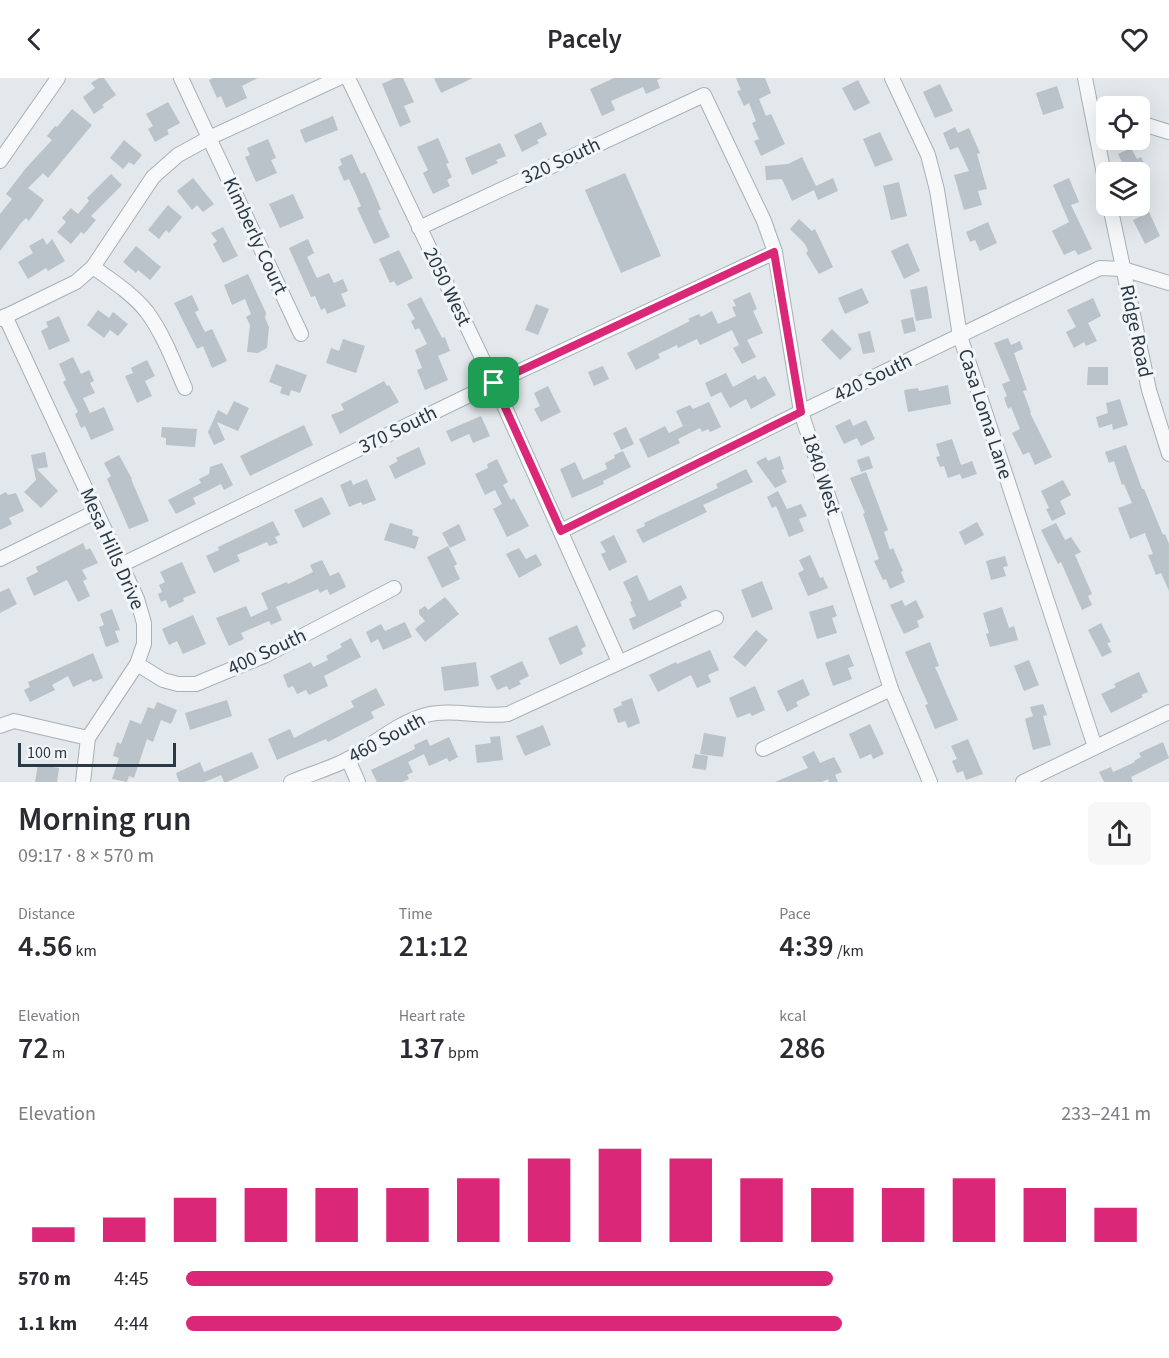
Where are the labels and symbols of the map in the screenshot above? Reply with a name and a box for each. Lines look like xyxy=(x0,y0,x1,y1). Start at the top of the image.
street label: 320 South xyxy=(517,131,605,191)
street label: Kimberly Court xyxy=(216,173,294,299)
street label: 2050 West xyxy=(416,243,478,331)
street label: Ridge Road xyxy=(1113,282,1159,380)
street label: Casa Loma Lane xyxy=(951,345,1019,483)
street label: 420 South xyxy=(829,347,917,409)
pin xyxy=(468,357,519,408)
street label: 370 South xyxy=(354,399,442,461)
street label: 1840 West xyxy=(795,430,847,519)
street label: Mesa Hills Drive xyxy=(73,484,151,615)
street label: 400 South xyxy=(223,622,311,682)
street label: 460 South xyxy=(343,706,431,770)
scale bar xyxy=(18,740,176,768)

